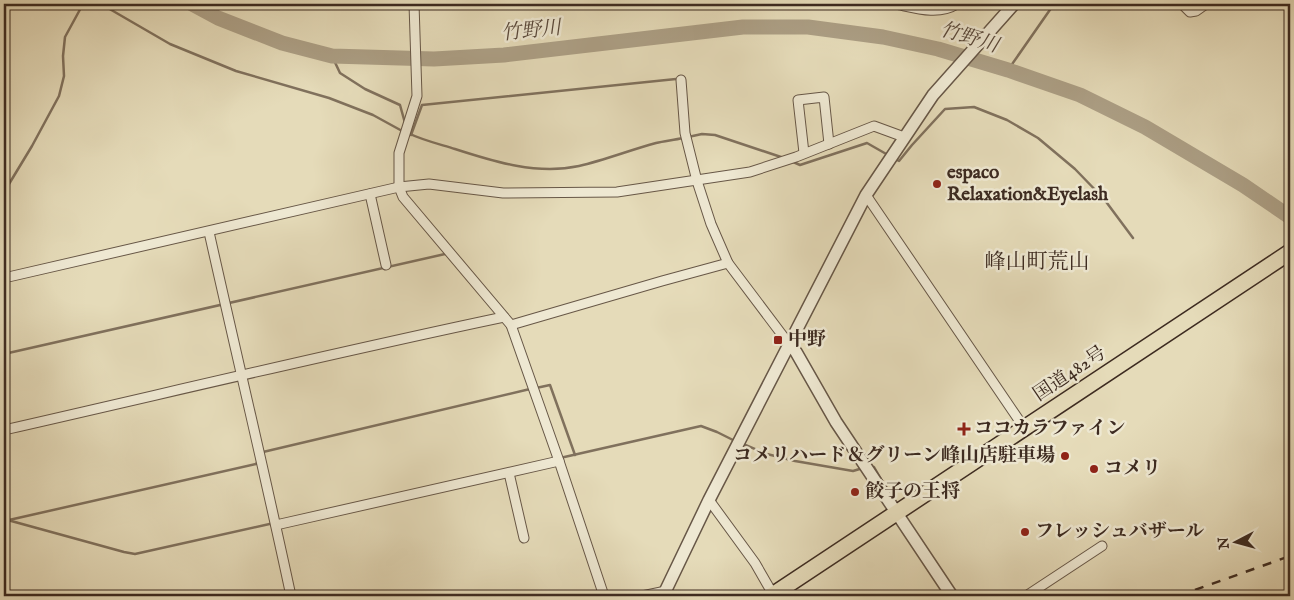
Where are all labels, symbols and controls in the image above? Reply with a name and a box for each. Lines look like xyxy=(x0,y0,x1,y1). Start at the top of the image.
water label: 竹野川 xyxy=(500,15,564,47)
water label: 竹野川 xyxy=(937,17,1003,59)
place label: espaco Relaxation&Eyelash xyxy=(947,161,1109,207)
marker: espaco Relaxation&Eyelash xyxy=(931,178,943,190)
district label: 峰山町荒山 xyxy=(985,249,1090,276)
place label: 中野 xyxy=(788,328,826,352)
marker: 中野 xyxy=(772,334,784,346)
street label: 国道482号 xyxy=(1029,341,1111,407)
place label: ココカラファイン xyxy=(974,417,1126,441)
marker: ココカラファイン xyxy=(958,423,970,435)
place label: コメリハード＆グリーン峰山店駐車場 xyxy=(733,444,1055,468)
marker: コメリハード＆グリーン峰山店駐車場 xyxy=(1059,450,1071,462)
place label: コメリ xyxy=(1104,457,1161,481)
marker: コメリ xyxy=(1088,463,1100,475)
place label: 餃子の王将 xyxy=(865,480,960,504)
marker: 餃子の王将 xyxy=(849,486,861,498)
north arrow xyxy=(1212,518,1262,568)
place label: フレッシュバザール xyxy=(1035,520,1204,544)
marker: フレッシュバザール xyxy=(1019,526,1031,538)
text: N xyxy=(1214,536,1234,551)

